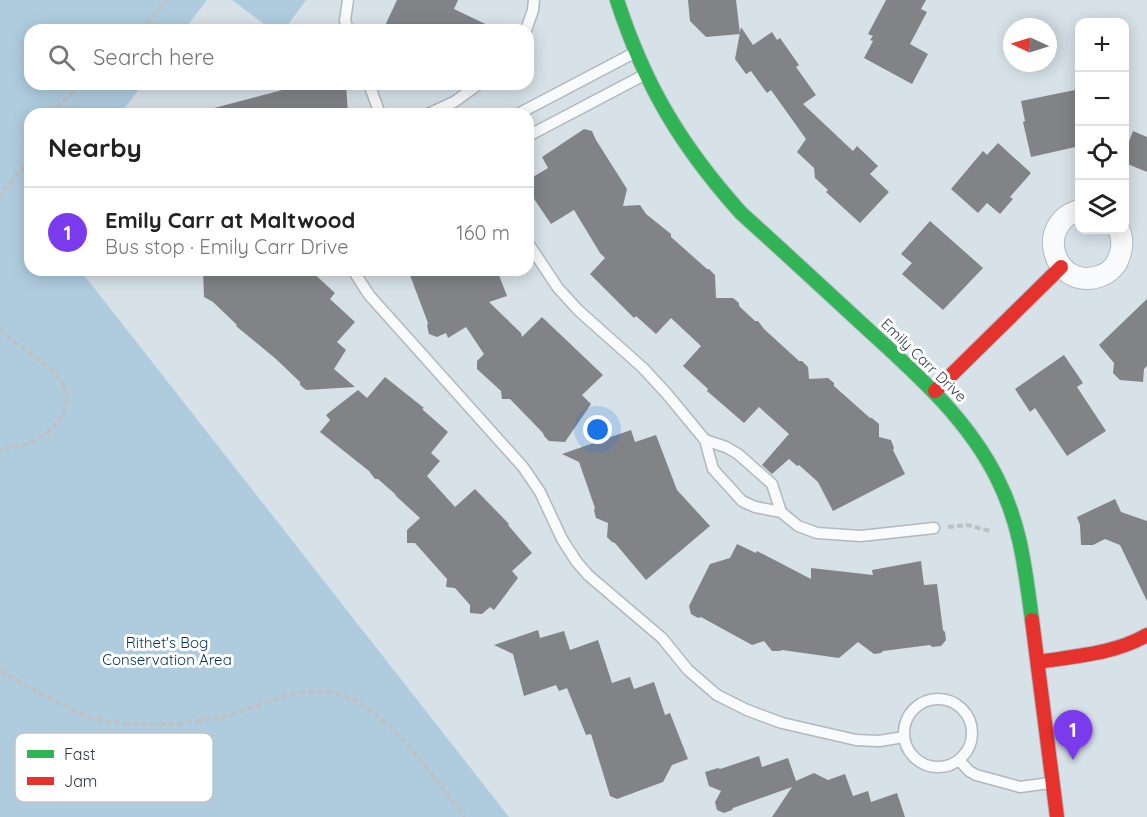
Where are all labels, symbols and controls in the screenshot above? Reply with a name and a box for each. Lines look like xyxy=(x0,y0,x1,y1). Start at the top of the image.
north arrow xyxy=(1003,18,1057,72)
map controls xyxy=(1075,18,1129,234)
button: + xyxy=(1075,18,1129,72)
search box xyxy=(24,24,534,90)
icon: search xyxy=(45,41,78,74)
text: Search here xyxy=(93,43,214,71)
button: − xyxy=(1075,72,1129,126)
button: locate xyxy=(1075,126,1129,180)
text: Nearby xyxy=(48,131,142,164)
button: layers xyxy=(1075,180,1129,234)
text: Emily Carr at Maltwood xyxy=(105,206,355,234)
text: 1 xyxy=(64,220,71,245)
text: 160 m xyxy=(456,220,510,245)
text: Bus stop · Emily Carr Drive xyxy=(105,234,349,259)
street label: Emily Carr Drive xyxy=(877,314,971,406)
your location xyxy=(583,415,612,444)
park label: Rithet's Bog Conservation Area xyxy=(102,633,232,669)
pin: 1 xyxy=(1054,710,1092,760)
legend xyxy=(15,733,213,802)
text: Fast xyxy=(64,744,95,764)
text: Jam xyxy=(64,771,97,791)

